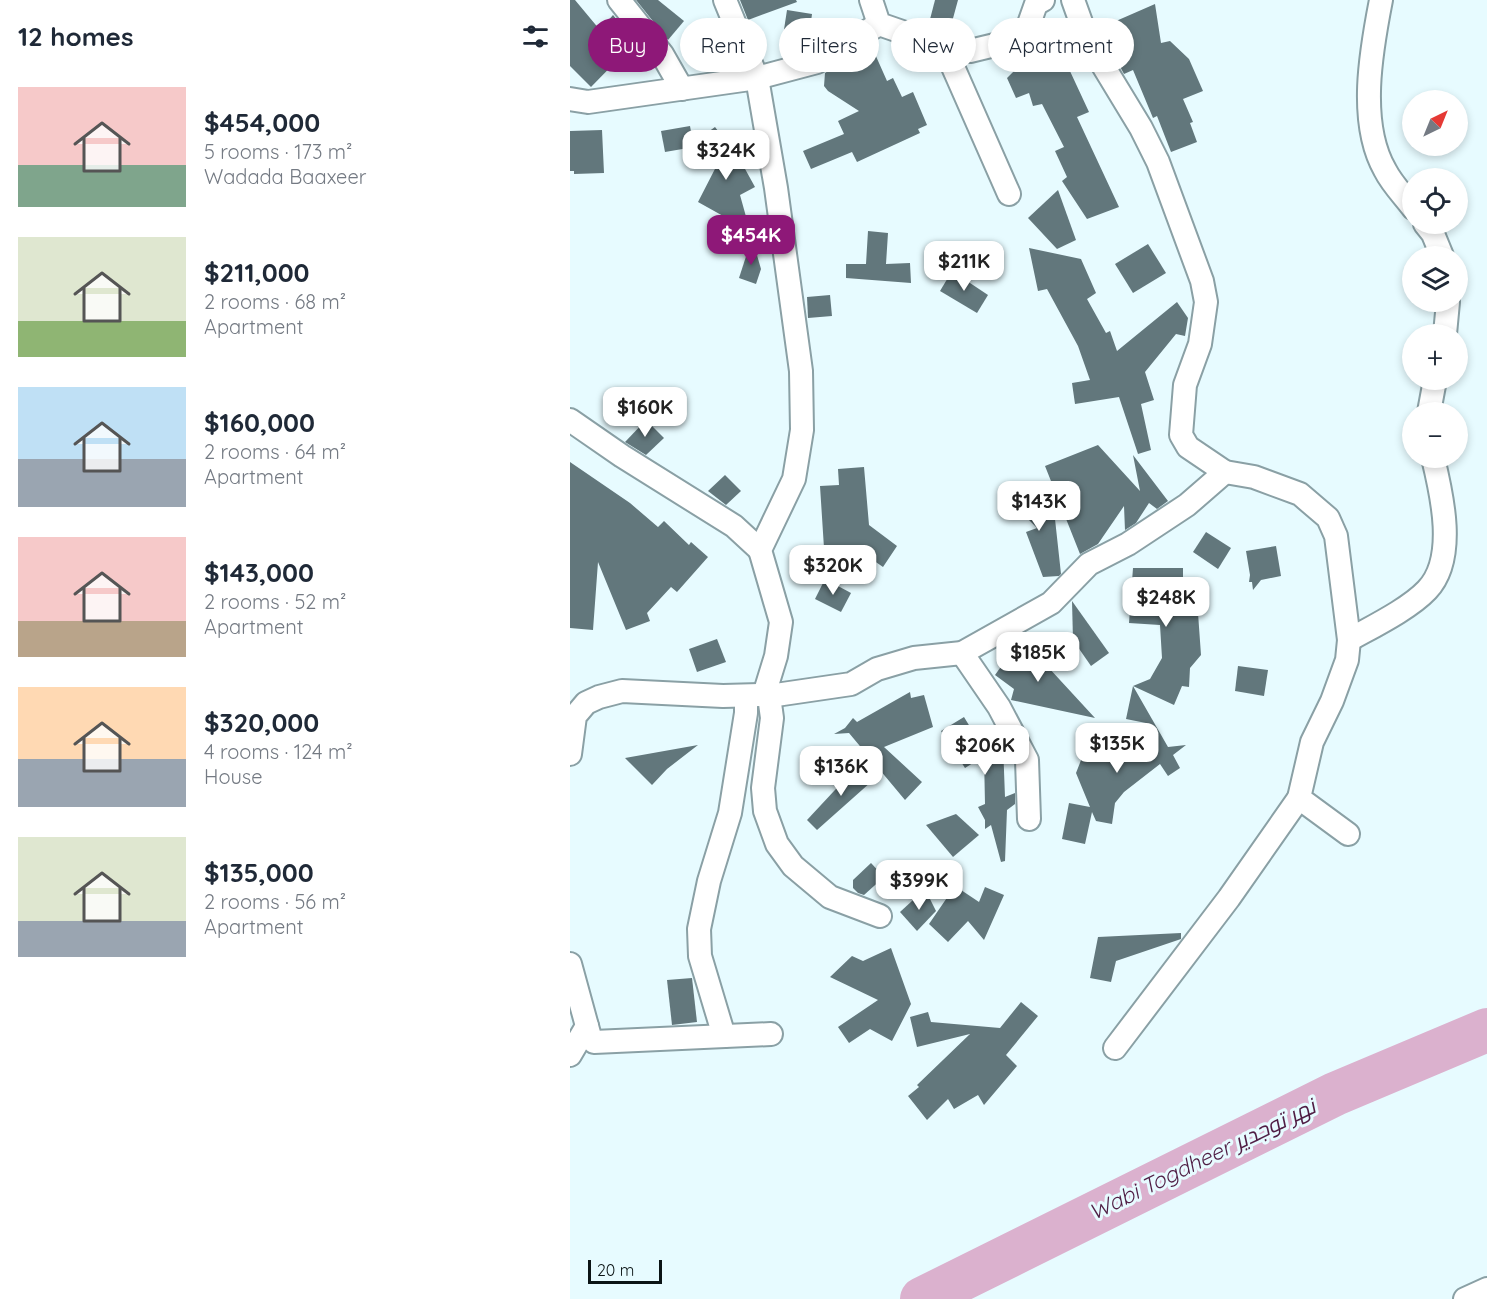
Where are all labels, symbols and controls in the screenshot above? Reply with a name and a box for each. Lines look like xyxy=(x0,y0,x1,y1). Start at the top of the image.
chip: Buy xyxy=(588,18,668,72)
chip: Rent xyxy=(680,18,767,72)
chip: Filters xyxy=(779,18,879,72)
chip: New xyxy=(891,18,976,72)
chip: Apartment xyxy=(988,18,1134,72)
text: 12 homes xyxy=(18,20,134,53)
icon: filters xyxy=(519,20,552,53)
north arrow xyxy=(1402,90,1468,156)
map controls xyxy=(1402,90,1468,468)
text: $454,000 xyxy=(204,106,320,139)
icon: home xyxy=(66,111,138,183)
pin: $324K xyxy=(684,130,768,181)
text: $324K xyxy=(697,137,755,162)
text: 5 rooms · 173 m² xyxy=(204,139,352,164)
text: Wadada Baaxeer xyxy=(204,164,366,189)
button: locate xyxy=(1402,168,1468,234)
pin: $454K xyxy=(709,215,793,266)
text: $454K xyxy=(721,222,781,247)
pin: $211K xyxy=(922,241,1006,292)
button: layers xyxy=(1402,246,1468,312)
text: $211K xyxy=(938,248,990,273)
text: $211,000 xyxy=(204,256,310,289)
icon: home xyxy=(66,261,138,333)
text: 2 rooms · 68 m² xyxy=(204,289,346,314)
text: Apartment xyxy=(204,314,304,339)
button: + xyxy=(1402,324,1468,390)
pin: $160K xyxy=(603,387,687,438)
text: $160K xyxy=(617,394,673,419)
button: − xyxy=(1402,402,1468,468)
text: $160,000 xyxy=(204,406,315,439)
icon: home xyxy=(66,411,138,483)
text: 2 rooms · 64 m² xyxy=(204,439,346,464)
text: Apartment xyxy=(204,464,304,489)
pin: $143K xyxy=(997,481,1081,532)
text: $143K xyxy=(1011,488,1067,513)
pin: $320K xyxy=(791,545,875,596)
text: $320K xyxy=(803,552,863,577)
text: $143,000 xyxy=(204,556,314,589)
icon: home xyxy=(66,561,138,633)
pin: $248K xyxy=(1124,577,1208,628)
text: $248K xyxy=(1136,584,1196,609)
text: 2 rooms · 52 m² xyxy=(204,589,346,614)
text: Apartment xyxy=(204,614,304,639)
pin: $185K xyxy=(996,632,1080,683)
text: $185K xyxy=(1010,639,1066,664)
text: $320,000 xyxy=(204,706,319,739)
icon: home xyxy=(66,711,138,783)
pin: $135K xyxy=(1075,723,1159,774)
pin: $206K xyxy=(943,725,1027,776)
text: $135K xyxy=(1089,730,1145,755)
text: $206K xyxy=(955,732,1015,757)
text: 4 rooms · 124 m² xyxy=(204,739,353,764)
pin: $136K xyxy=(799,746,883,797)
text: $136K xyxy=(814,753,868,778)
text: House xyxy=(204,764,263,789)
text: $135,000 xyxy=(204,856,314,889)
pin: $399K xyxy=(877,860,961,911)
icon: home xyxy=(66,861,138,933)
text: $399K xyxy=(890,867,948,892)
text: 2 rooms · 56 m² xyxy=(204,889,346,914)
text: Apartment xyxy=(204,914,304,939)
water label: Wabi Togdheer نهر توجدير xyxy=(1084,1091,1322,1226)
scale bar xyxy=(588,1257,662,1284)
text: 20 m xyxy=(597,1260,634,1280)

